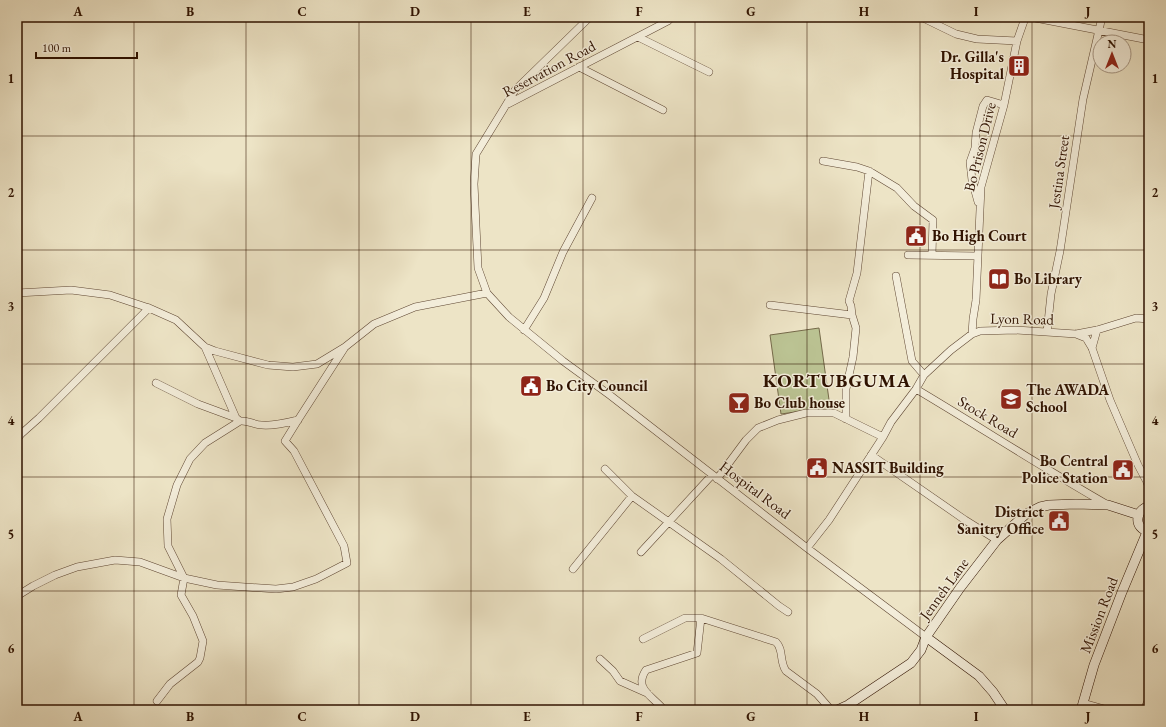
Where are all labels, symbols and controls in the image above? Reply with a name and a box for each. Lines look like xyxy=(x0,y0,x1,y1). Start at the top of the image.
text: A xyxy=(72,3,83,20)
text: B xyxy=(186,3,194,20)
text: C xyxy=(297,3,307,20)
text: D xyxy=(410,3,420,20)
text: E xyxy=(523,3,531,20)
text: F xyxy=(635,3,643,20)
text: G xyxy=(746,3,756,20)
text: H xyxy=(859,3,870,20)
text: I xyxy=(974,3,979,20)
text: J xyxy=(1084,3,1091,20)
scale bar xyxy=(36,34,137,60)
north arrow xyxy=(1092,34,1132,74)
street label: Reservation Road xyxy=(499,36,599,101)
text: N xyxy=(1108,37,1117,51)
text: 100 m xyxy=(42,40,72,56)
place label: Dr. Gilla's Hospital xyxy=(941,47,1005,83)
building icon: Dr. Gilla's Hospital xyxy=(1006,53,1032,79)
text: 1 xyxy=(8,70,15,87)
text: 1 xyxy=(1152,70,1159,87)
street label: Bo Prison Drive xyxy=(959,100,1000,194)
street label: Jestina Street xyxy=(1044,134,1073,212)
text: 2 xyxy=(8,184,15,201)
text: 2 xyxy=(1152,184,1159,201)
public building icon: Bo High Court xyxy=(903,223,929,249)
place label: Bo High Court xyxy=(932,226,1027,245)
library icon: Bo Library xyxy=(986,266,1012,292)
place label: Bo Library xyxy=(1014,269,1083,288)
text: 3 xyxy=(8,298,15,315)
text: 3 xyxy=(1152,298,1159,315)
street label: Lyon Road xyxy=(990,308,1055,329)
district label: KORTUBGUMA xyxy=(763,368,911,393)
public building icon: Bo City Council xyxy=(518,373,544,399)
place label: Bo City Council xyxy=(546,376,648,395)
place label: The AWADA School xyxy=(1026,380,1109,416)
school or university icon: The AWADA School xyxy=(998,386,1024,412)
bar icon: Bo Club house xyxy=(726,390,752,416)
street label: Stock Road xyxy=(955,391,1022,442)
place label: Bo Club house xyxy=(754,393,845,412)
text: 4 xyxy=(8,412,15,429)
text: 4 xyxy=(1152,412,1159,429)
place label: Bo Central Police Station xyxy=(1022,451,1109,487)
public building icon: NASSIT Building xyxy=(804,455,830,481)
street label: Hospital Road xyxy=(716,457,795,523)
public building icon: Bo Central Police Station xyxy=(1110,457,1136,483)
place label: NASSIT Building xyxy=(832,458,944,477)
place label: District Sanitry Office xyxy=(957,502,1044,538)
public building icon: District Sanitry Office xyxy=(1046,508,1072,534)
text: 5 xyxy=(8,526,14,543)
text: 5 xyxy=(1152,526,1158,543)
street label: Jenneh Lane xyxy=(914,554,972,625)
street label: Mission Road xyxy=(1075,574,1122,656)
text: 6 xyxy=(8,640,15,657)
text: 6 xyxy=(1152,640,1159,657)
text: A xyxy=(72,708,83,725)
text: B xyxy=(186,708,194,725)
text: C xyxy=(297,708,307,725)
text: D xyxy=(410,708,420,725)
text: E xyxy=(523,708,531,725)
text: F xyxy=(635,708,643,725)
text: G xyxy=(746,708,756,725)
text: H xyxy=(859,708,870,725)
text: I xyxy=(974,708,979,725)
text: J xyxy=(1084,708,1091,725)

